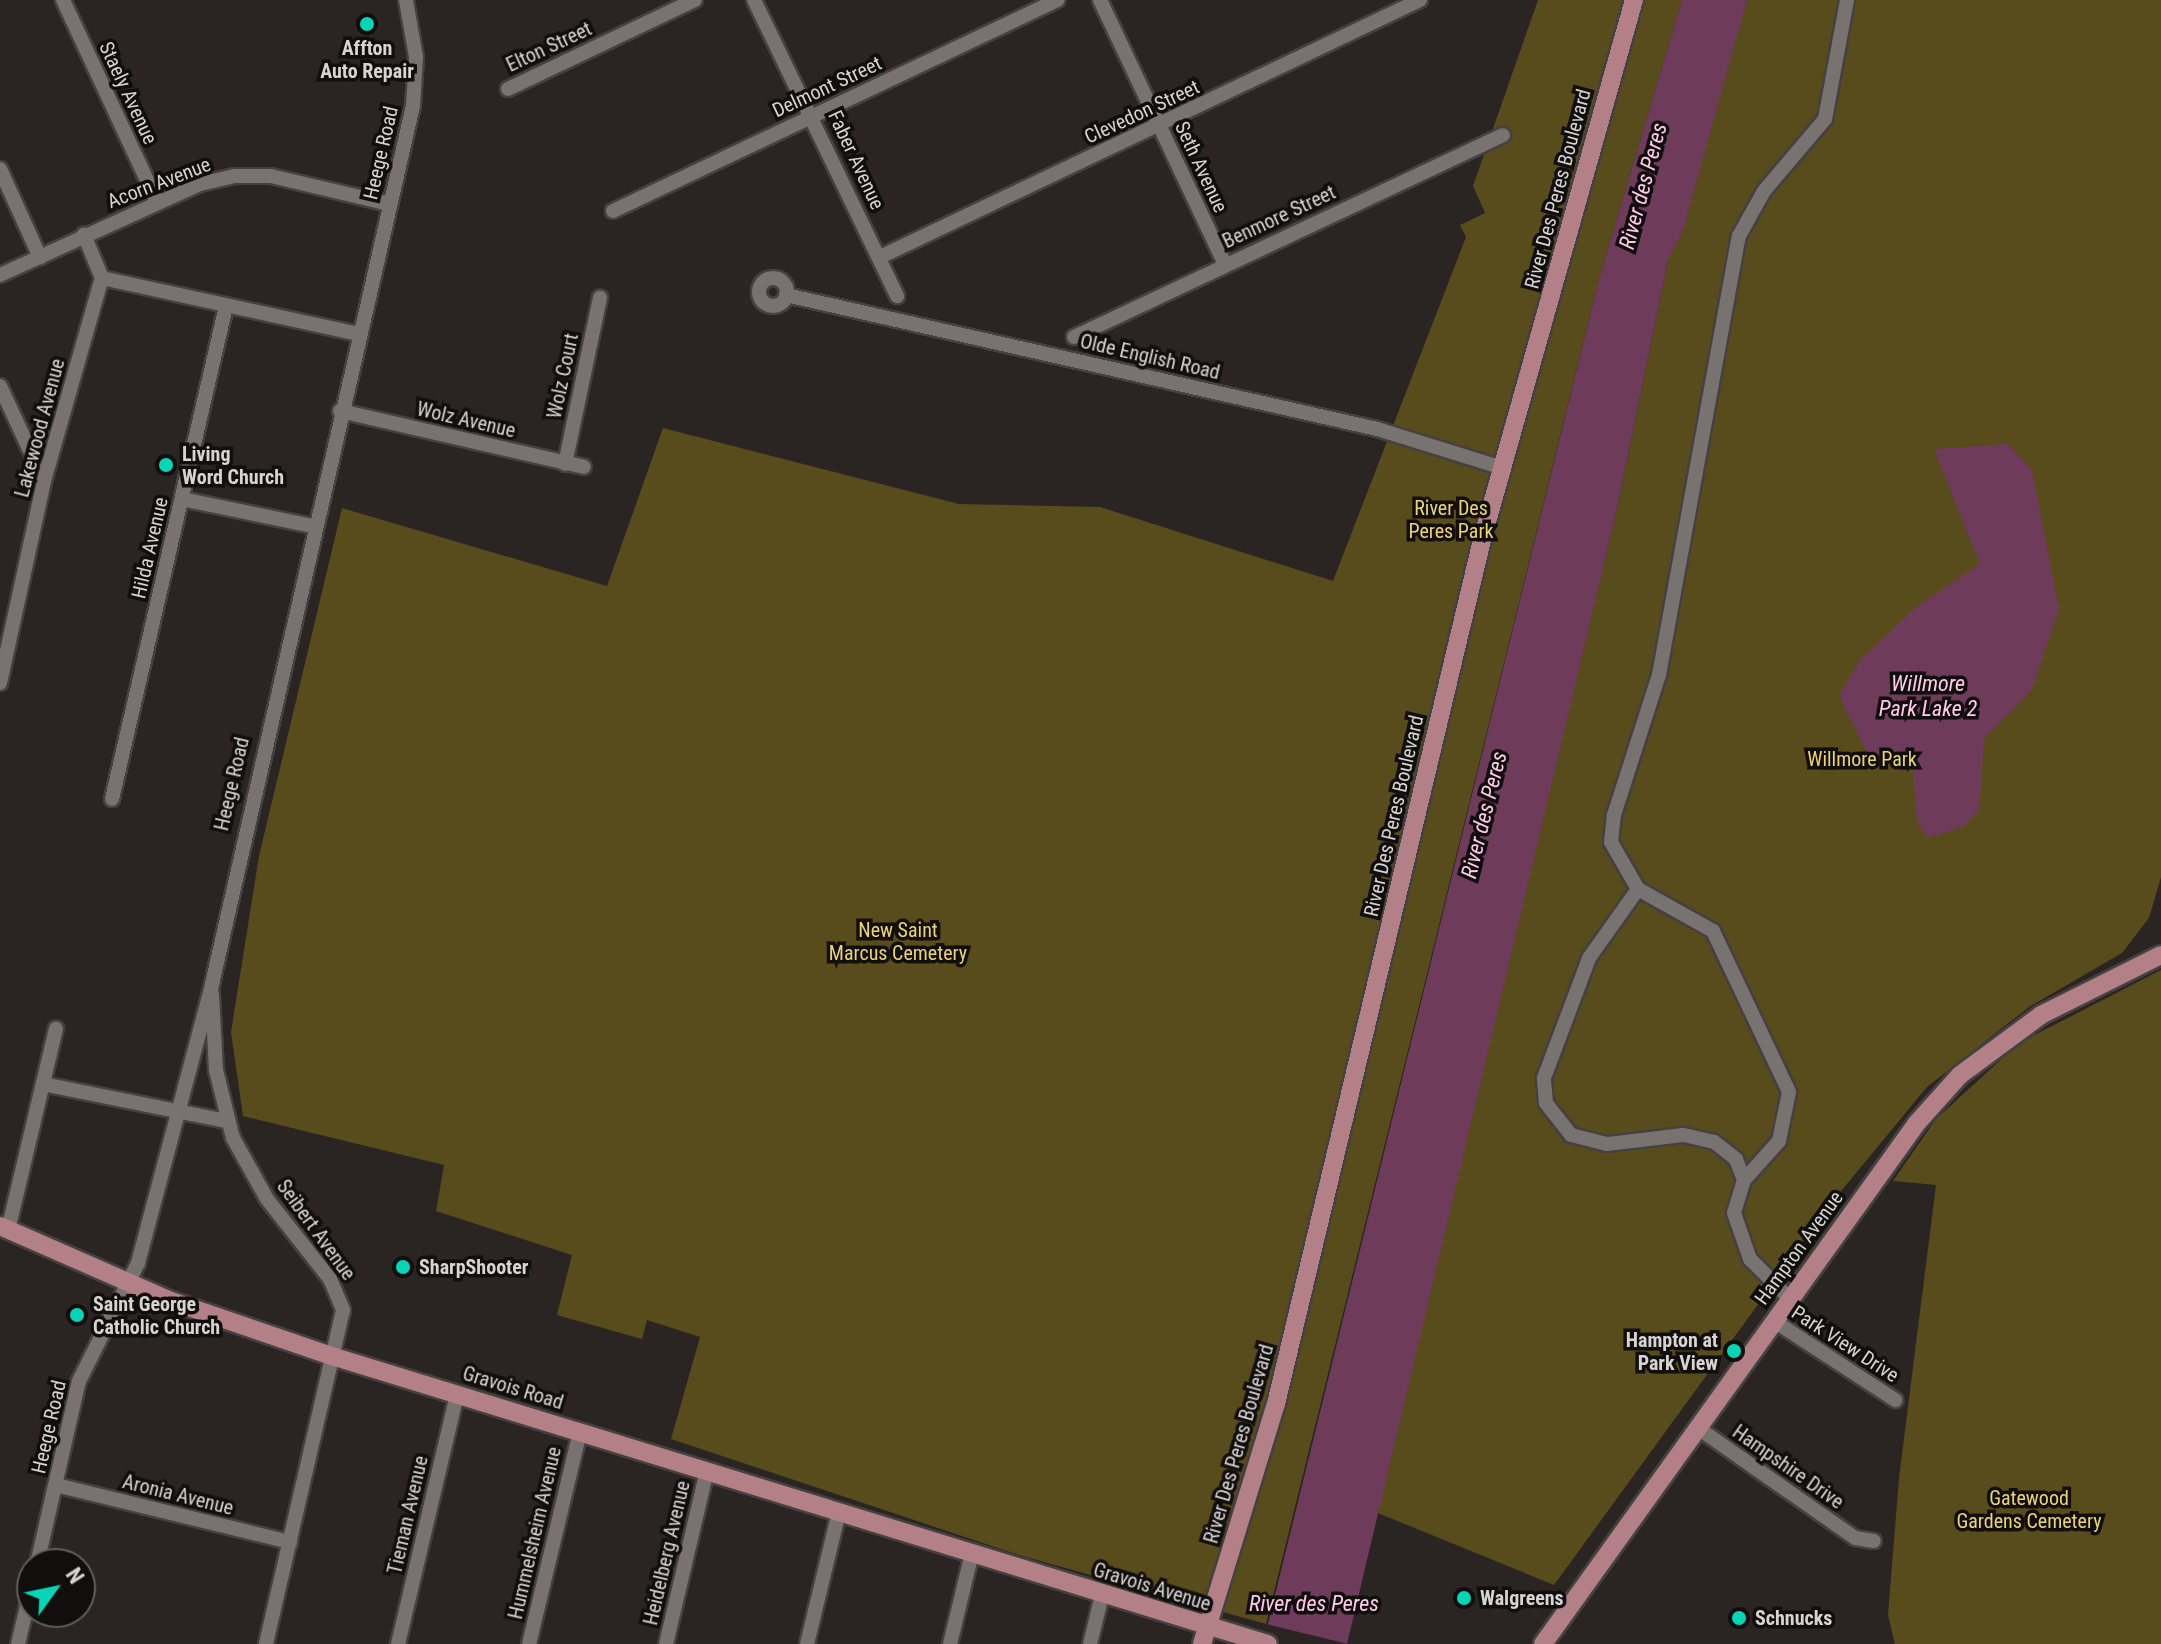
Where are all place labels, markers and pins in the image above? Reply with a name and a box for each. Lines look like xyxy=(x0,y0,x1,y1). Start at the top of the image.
marker: Affton Auto Repair xyxy=(358,15,376,33)
place label: Affton Auto Repair xyxy=(320,36,414,83)
place label: Living Word Church xyxy=(182,442,284,489)
marker: Living Word Church xyxy=(157,456,175,474)
place label: SharpShooter xyxy=(419,1255,528,1279)
marker: SharpShooter xyxy=(394,1258,412,1276)
place label: Saint George Catholic Church xyxy=(93,1292,220,1339)
marker: Saint George Catholic Church xyxy=(68,1306,86,1324)
place label: Hampton at Park View xyxy=(1626,1328,1718,1375)
marker: Hampton at Park View xyxy=(1725,1342,1743,1360)
place label: Walgreens xyxy=(1480,1586,1564,1610)
marker: Walgreens xyxy=(1455,1589,1473,1607)
place label: Schnucks xyxy=(1755,1606,1832,1630)
marker: Schnucks xyxy=(1730,1609,1748,1627)

